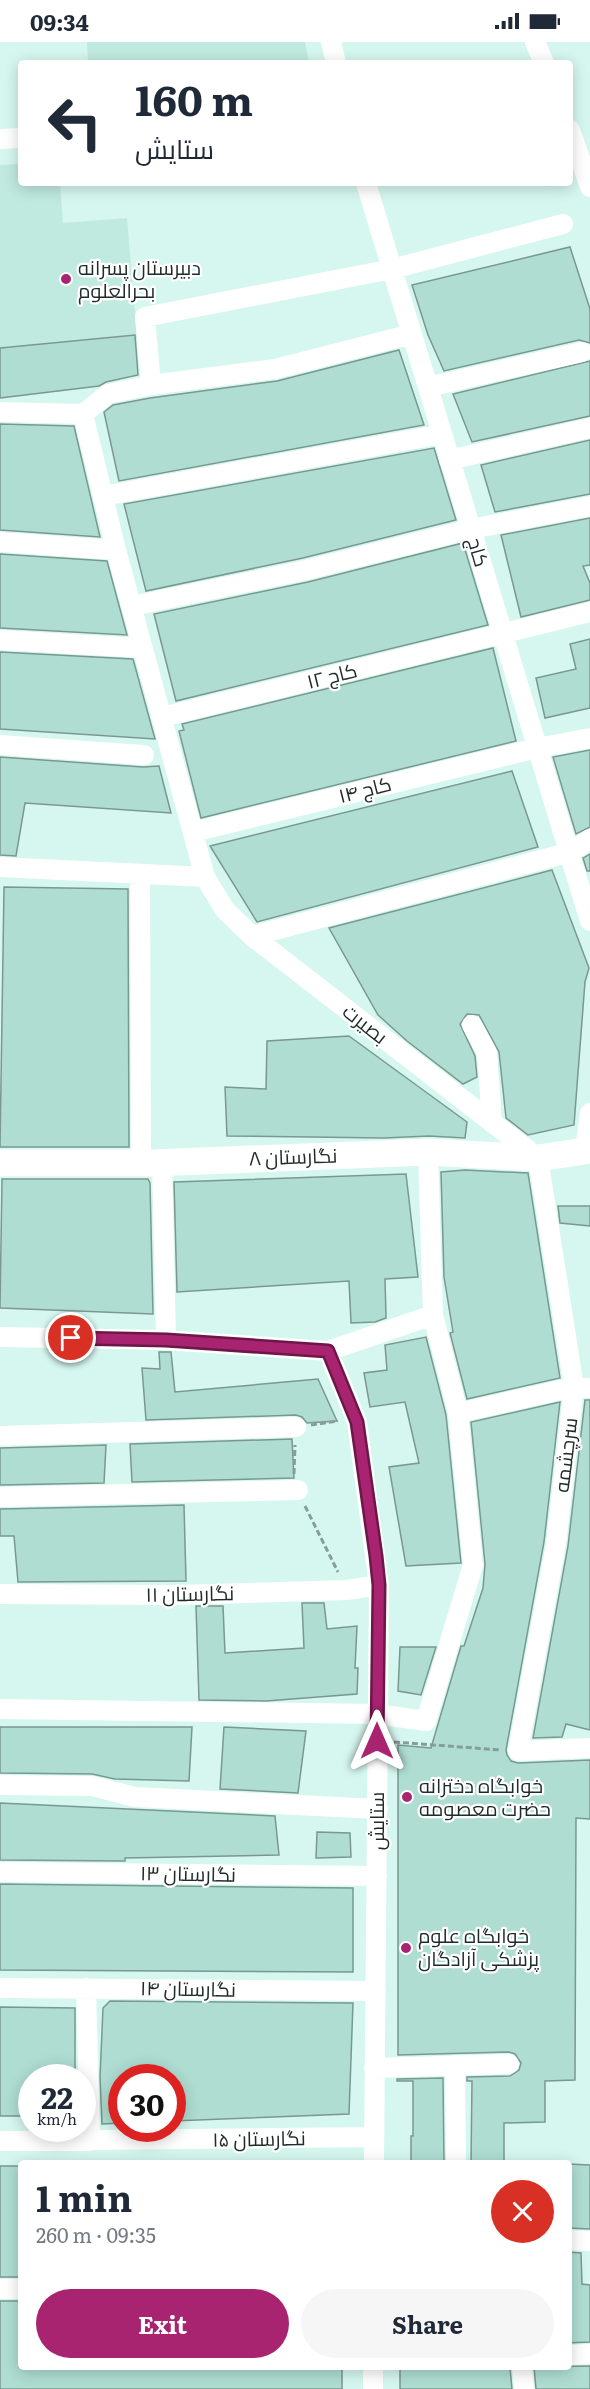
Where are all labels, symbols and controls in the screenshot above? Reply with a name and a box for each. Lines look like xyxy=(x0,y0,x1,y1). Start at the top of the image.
text: 09:34 xyxy=(30,5,89,38)
text: 160 m xyxy=(135,67,253,129)
icon: left xyxy=(36,84,114,162)
text: ستایش xyxy=(135,127,214,167)
place label: دبیرستان پسرانه بحرالعلوم xyxy=(78,251,201,305)
marker: دبیرستان پسرانه بحرالعلوم xyxy=(59,272,73,286)
street label: کاج xyxy=(460,533,498,570)
street label: کاج ۱۲ xyxy=(303,653,360,696)
street label: کاج ۱۴ xyxy=(335,767,394,810)
street label: بصیرت xyxy=(337,995,395,1050)
street label: نگارستان ۸ xyxy=(248,1138,338,1172)
pin xyxy=(45,1312,96,1363)
icon: arrive xyxy=(54,1321,87,1354)
street label: سرچشمه xyxy=(545,1415,584,1494)
street label: نگارستان ۱۱ xyxy=(145,1576,235,1608)
position arrow xyxy=(345,1709,409,1773)
place label: خوابگاه دخترانه حضرت معصومه xyxy=(419,1769,551,1822)
marker: خوابگاه دخترانه حضرت معصومه xyxy=(400,1790,414,1804)
street label: ستایش xyxy=(360,1792,390,1850)
street label: نگارستان ۱۳ xyxy=(140,1856,236,1888)
place label: خوابگاه علوم پزشکی آزادگان xyxy=(418,1919,540,1972)
marker: خوابگاه علوم پزشکی آزادگان xyxy=(399,1941,413,1955)
street label: نگارستان ۱۴ xyxy=(140,1971,236,2003)
speed limit sign: 30 xyxy=(108,2064,186,2142)
text: 22 xyxy=(41,2074,73,2118)
text: km/h xyxy=(37,2107,77,2130)
street label: نگارستان ۱۵ xyxy=(212,2121,306,2153)
text: 1 min xyxy=(36,2170,132,2223)
button: close xyxy=(491,2180,554,2243)
text: 260 m · 09:35 xyxy=(36,2219,156,2249)
button: Exit xyxy=(36,2289,289,2358)
button: Share xyxy=(301,2289,554,2358)

